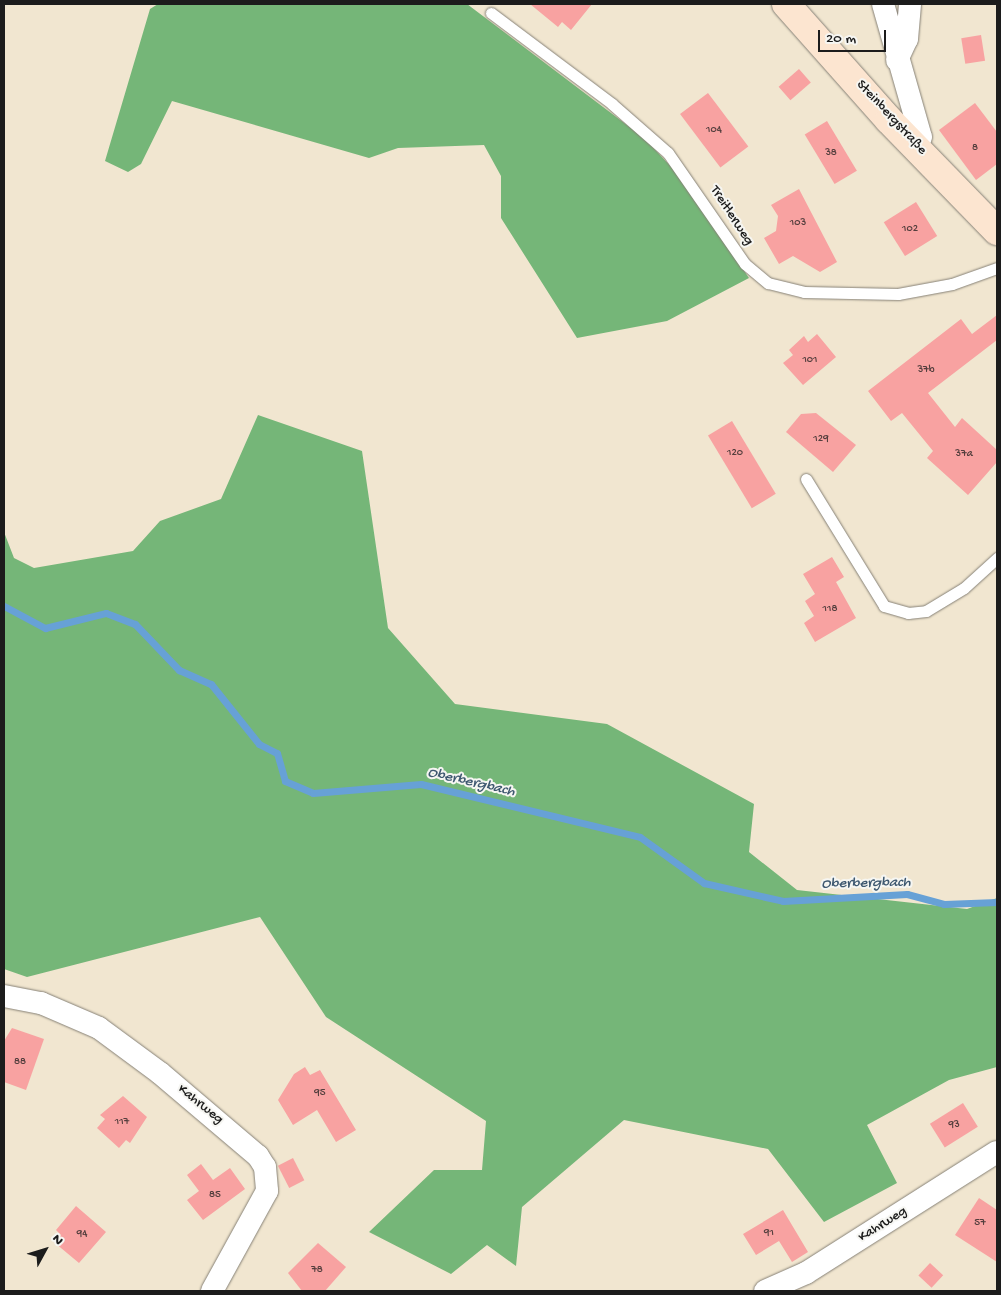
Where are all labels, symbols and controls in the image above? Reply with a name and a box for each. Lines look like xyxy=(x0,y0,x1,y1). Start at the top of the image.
scale bar xyxy=(821,20,888,52)
text: 20 m xyxy=(826,30,856,48)
street label: Steinbergstraße xyxy=(852,77,930,159)
house number: 104 xyxy=(706,123,722,137)
house number: 8 xyxy=(972,141,978,155)
house number: 38 xyxy=(825,146,837,160)
street label: Treitlerweg xyxy=(706,183,756,249)
house number: 103 xyxy=(790,216,806,230)
house number: 102 xyxy=(902,222,918,236)
house number: 101 xyxy=(802,353,818,367)
house number: 37b xyxy=(917,363,935,377)
house number: 129 xyxy=(813,432,829,446)
house number: 120 xyxy=(727,446,743,460)
house number: 37a xyxy=(955,447,973,461)
house number: 118 xyxy=(823,602,837,616)
water label: Oberbergbach xyxy=(426,764,516,802)
water label: Oberbergbach xyxy=(821,874,911,894)
house number: 88 xyxy=(14,1055,26,1069)
street label: Kahrweg xyxy=(174,1081,226,1129)
house number: 95 xyxy=(314,1086,326,1100)
house number: 117 xyxy=(115,1115,129,1129)
house number: 93 xyxy=(948,1118,960,1132)
house number: 85 xyxy=(209,1188,221,1202)
street label: Kahrweg xyxy=(856,1204,910,1246)
house number: 57 xyxy=(974,1216,986,1230)
north arrow xyxy=(20,1225,70,1275)
house number: 91 xyxy=(764,1226,774,1240)
house number: 94 xyxy=(77,1227,87,1241)
text: N xyxy=(48,1231,67,1249)
house number: 78 xyxy=(311,1263,323,1277)

